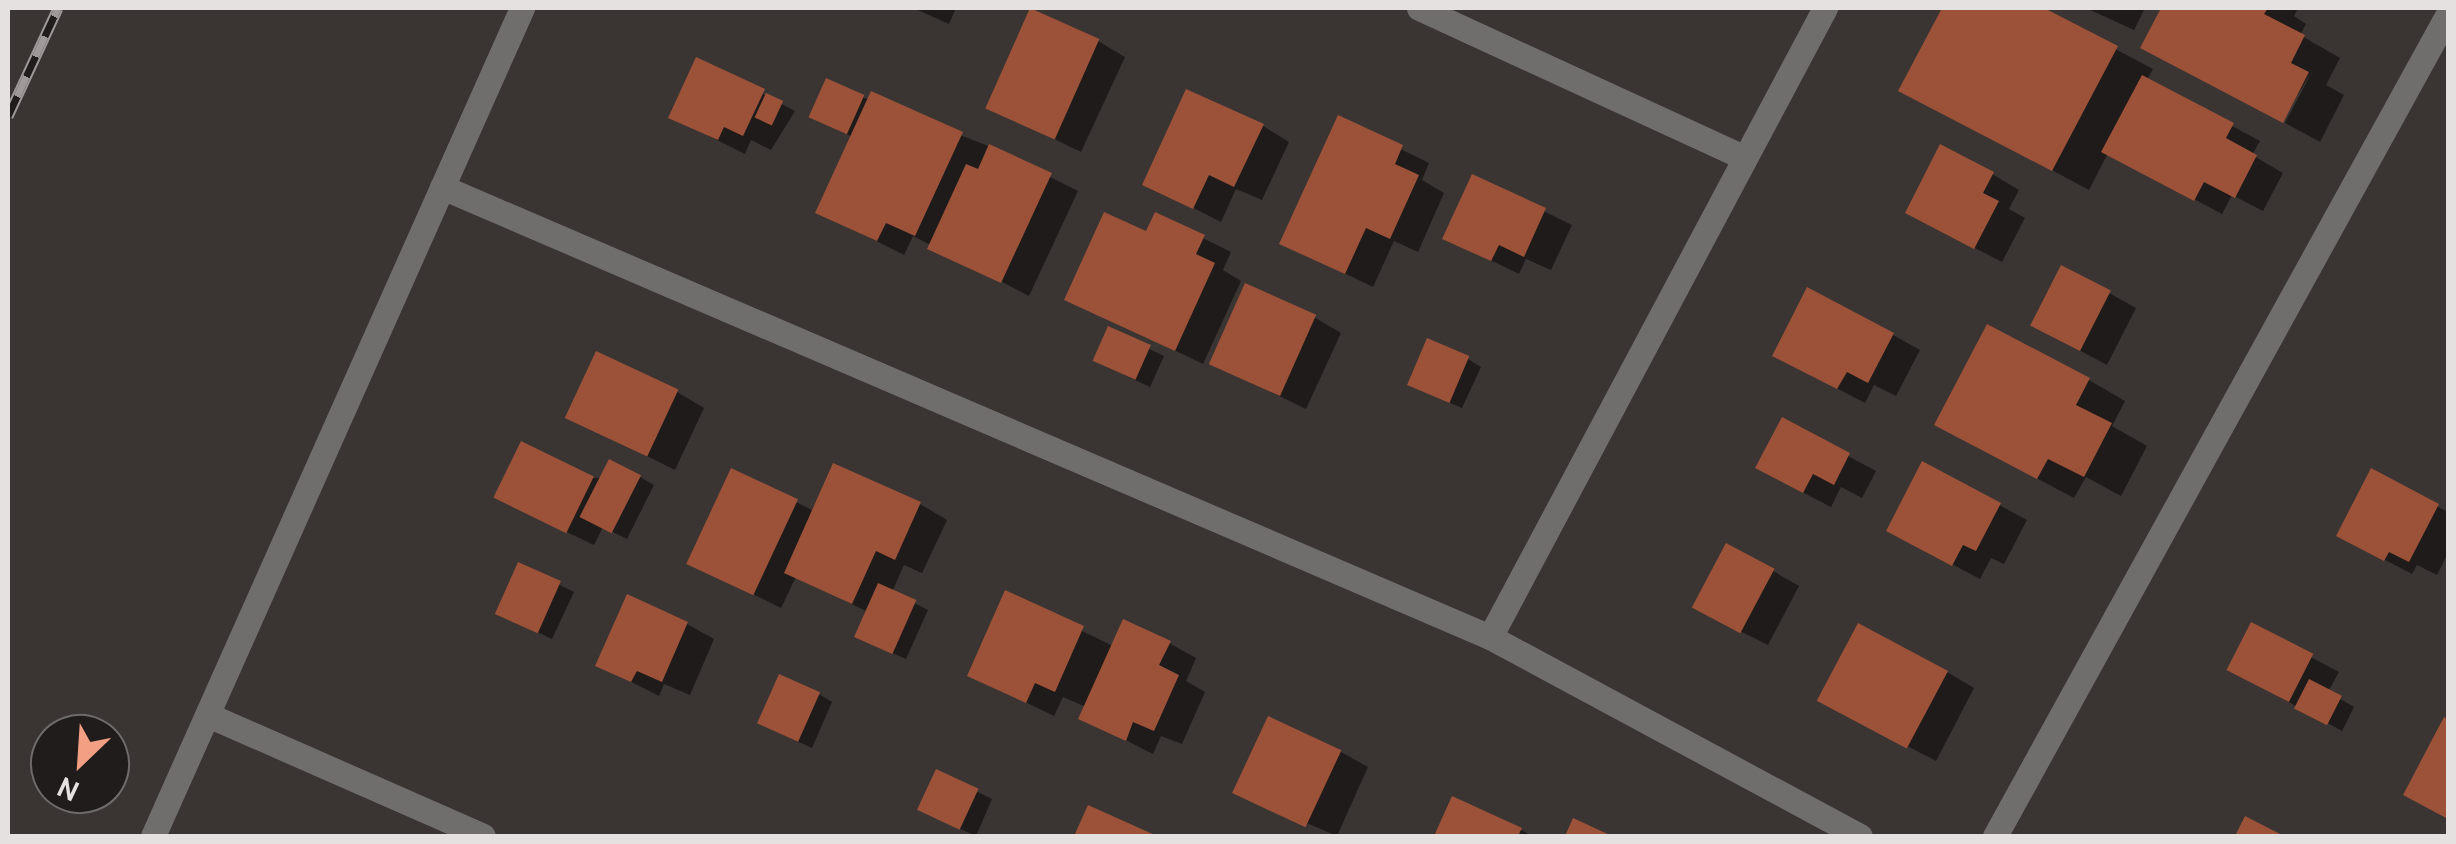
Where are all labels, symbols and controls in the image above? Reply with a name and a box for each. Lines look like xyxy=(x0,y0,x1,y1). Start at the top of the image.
north arrow xyxy=(30,714,130,814)
text: N xyxy=(52,770,84,809)

